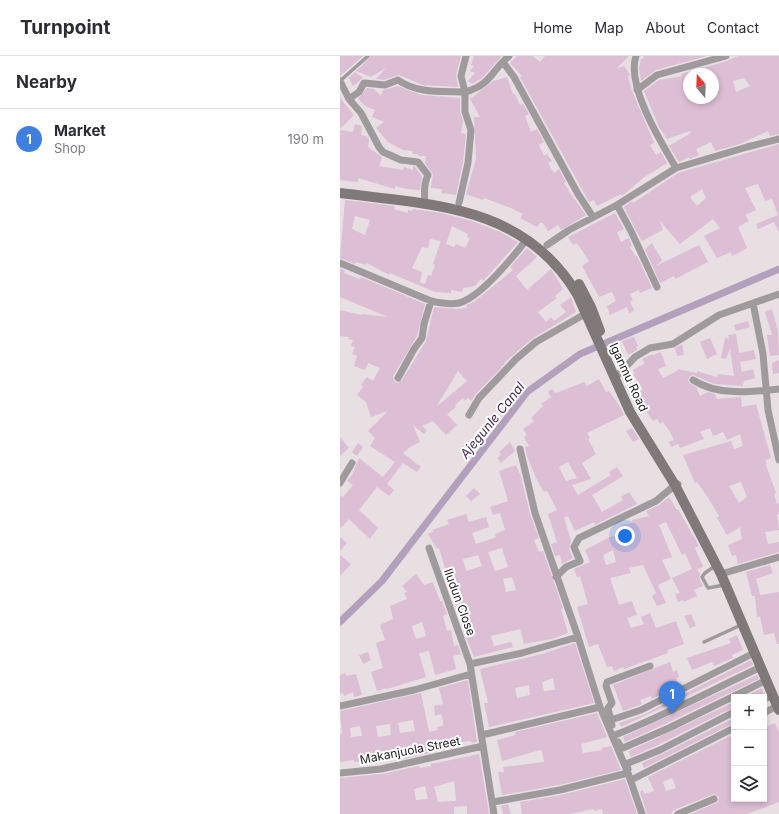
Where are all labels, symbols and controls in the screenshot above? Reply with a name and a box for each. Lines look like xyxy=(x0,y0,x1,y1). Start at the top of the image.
text: Turnpoint xyxy=(20,16,110,39)
text: Home xyxy=(533,19,572,36)
text: Map xyxy=(594,19,624,36)
text: About xyxy=(646,19,685,36)
text: Contact xyxy=(707,19,759,36)
north arrow xyxy=(683,68,719,104)
text: Nearby xyxy=(16,72,77,92)
text: Market xyxy=(54,121,106,140)
text: 1 xyxy=(26,131,32,147)
text: 190 m xyxy=(287,131,324,147)
text: Shop xyxy=(54,140,86,156)
street label: Iganmu Road xyxy=(606,340,652,414)
water label: Ajegunle Canal xyxy=(456,378,528,462)
your location xyxy=(615,526,635,546)
street label: Iludun Close xyxy=(441,566,479,638)
pin: 1 xyxy=(659,681,685,714)
map controls xyxy=(731,694,767,802)
button: + xyxy=(731,694,767,730)
button: − xyxy=(731,730,767,766)
street label: Makanjuola Street xyxy=(358,733,462,767)
button: layers xyxy=(731,766,767,802)

